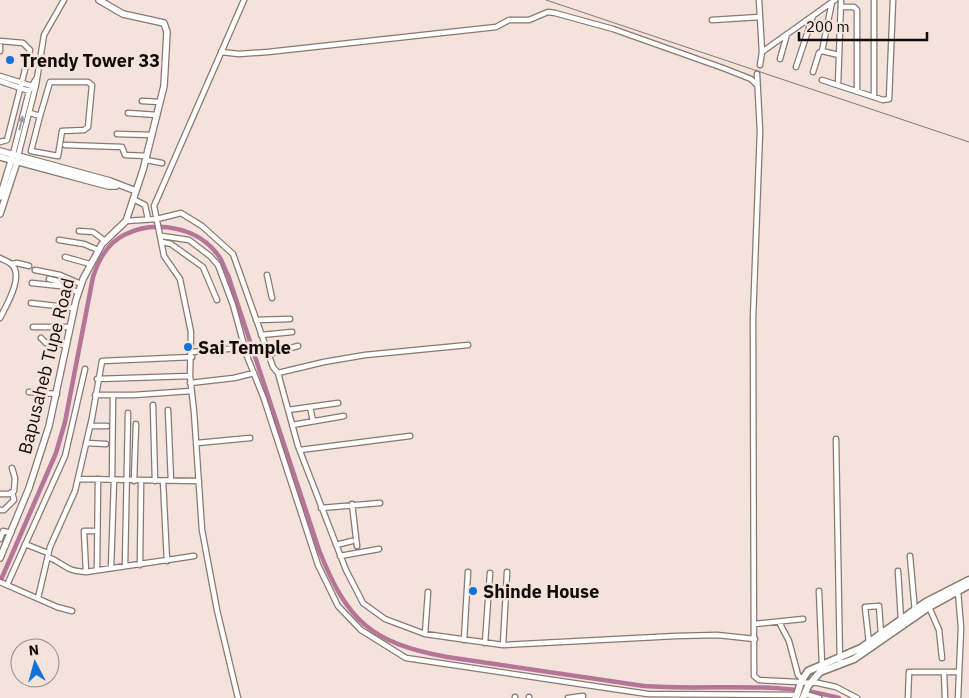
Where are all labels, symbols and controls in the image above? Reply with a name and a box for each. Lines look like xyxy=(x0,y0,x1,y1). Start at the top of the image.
scale bar xyxy=(799,10,926,42)
text: 200 m xyxy=(806,17,850,36)
place label: Trendy Tower 33 xyxy=(20,49,160,72)
marker: Trendy Tower 33 xyxy=(4,54,16,66)
one-way arrow xyxy=(17,115,25,130)
street label: Bapusaheb Tupe Road xyxy=(13,276,79,456)
place label: Sai Temple xyxy=(198,336,291,359)
marker: Sai Temple xyxy=(182,341,194,353)
place label: Shinde House xyxy=(483,580,599,603)
marker: Shinde House xyxy=(467,585,479,597)
north arrow xyxy=(10,638,60,688)
text: N xyxy=(28,641,40,660)

